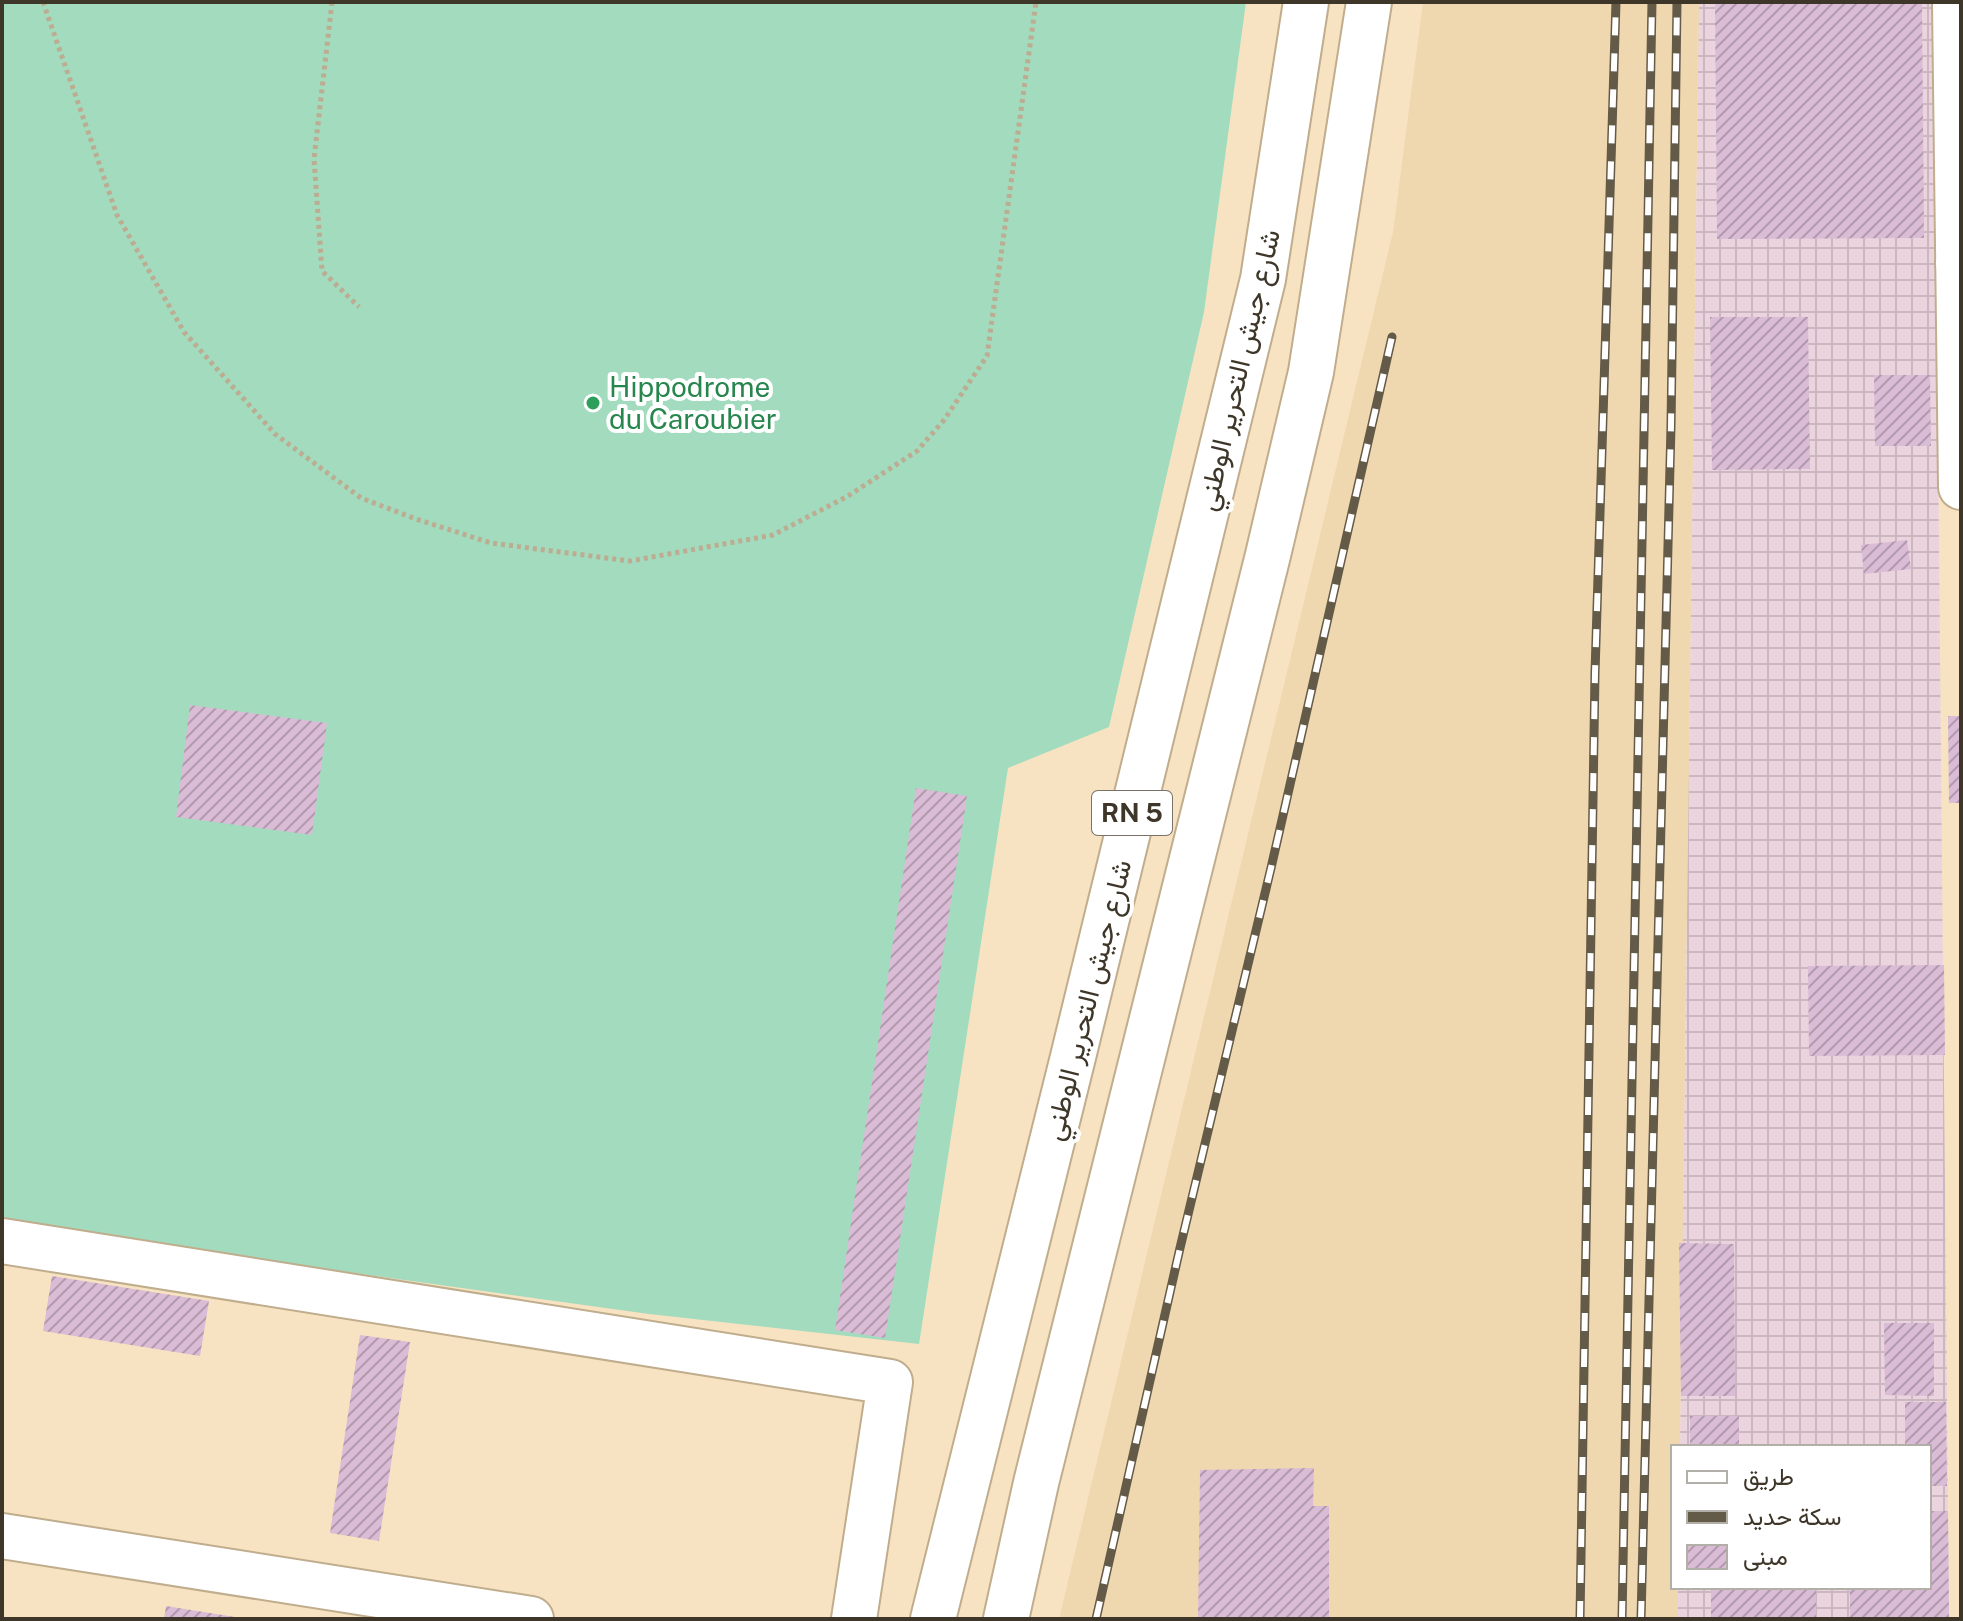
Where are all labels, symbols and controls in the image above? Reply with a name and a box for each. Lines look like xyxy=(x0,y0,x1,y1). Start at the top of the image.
street label: شارع جيش التحرير الوطني xyxy=(1189,226,1293,516)
place label: Hippodrome du Caroubier xyxy=(609,370,777,435)
marker: Hippodrome du Caroubier xyxy=(584,394,602,412)
road number: RN 5 xyxy=(1092,791,1172,835)
street label: شارع جيش التحرير الوطني xyxy=(1036,856,1144,1145)
legend xyxy=(1671,1445,1931,1589)
text: طريق xyxy=(1743,1462,1794,1492)
text: سكة حديد xyxy=(1743,1502,1842,1531)
text: مبنى xyxy=(1743,1542,1788,1571)

